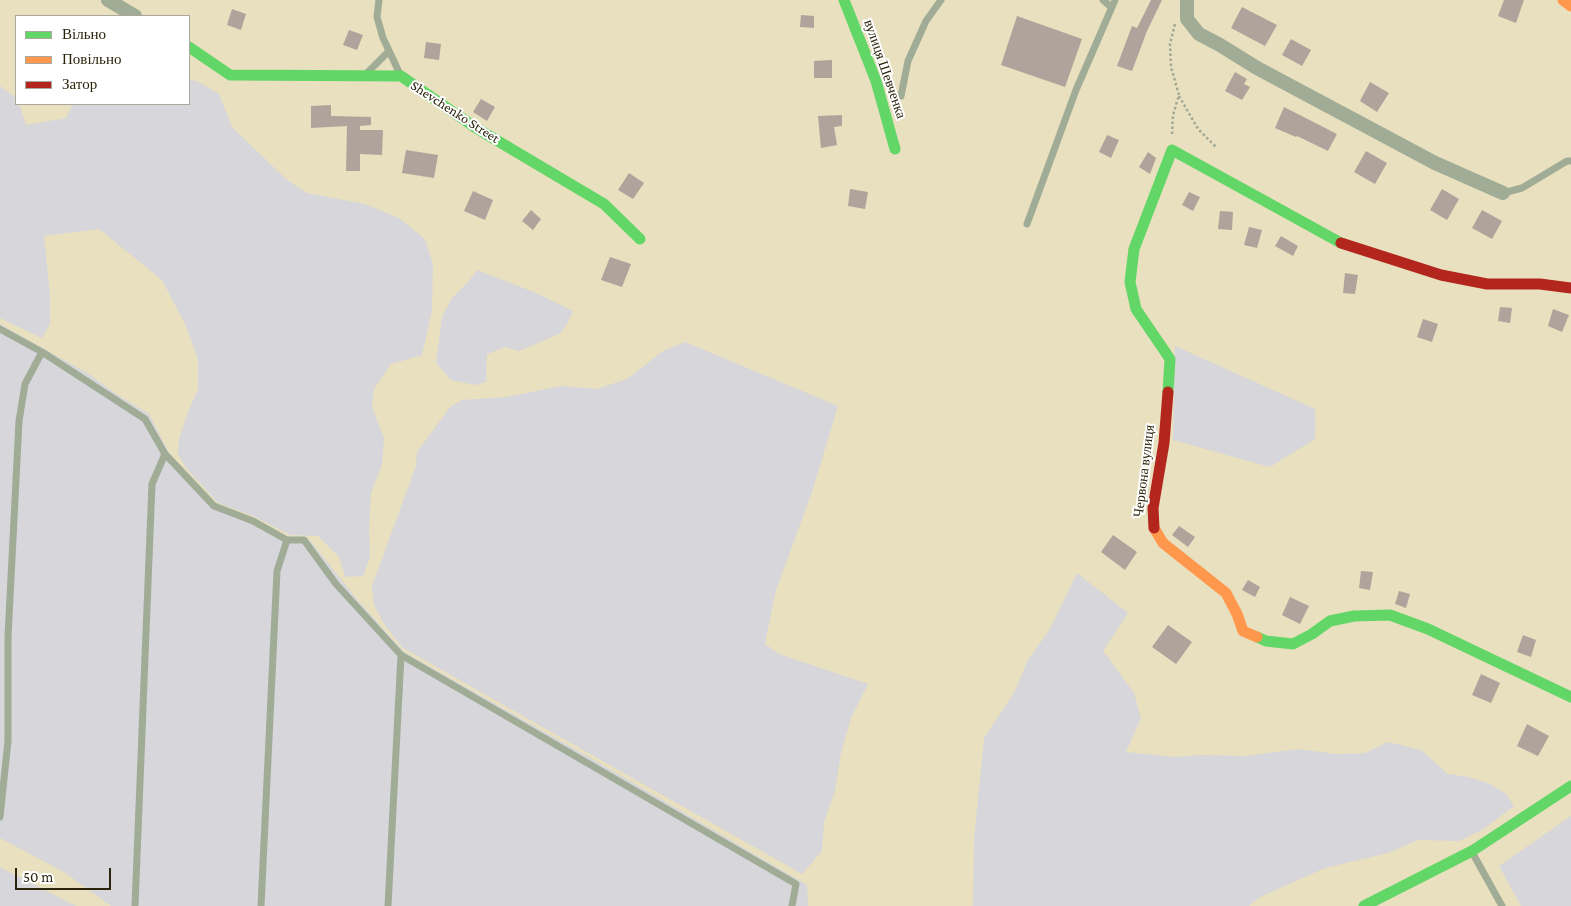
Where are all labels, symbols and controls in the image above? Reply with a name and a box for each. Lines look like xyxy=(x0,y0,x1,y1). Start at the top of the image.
legend xyxy=(15,15,190,105)
street label: вулиця Шевченка xyxy=(860,17,910,121)
text: Вільно xyxy=(62,26,106,42)
text: Повільно xyxy=(62,51,121,67)
text: Затор xyxy=(62,76,97,92)
street label: Shevchenko Street xyxy=(407,77,503,147)
street label: Червона вулиця xyxy=(1130,424,1158,518)
scale bar xyxy=(18,858,114,890)
text: 50 m xyxy=(23,869,53,885)

